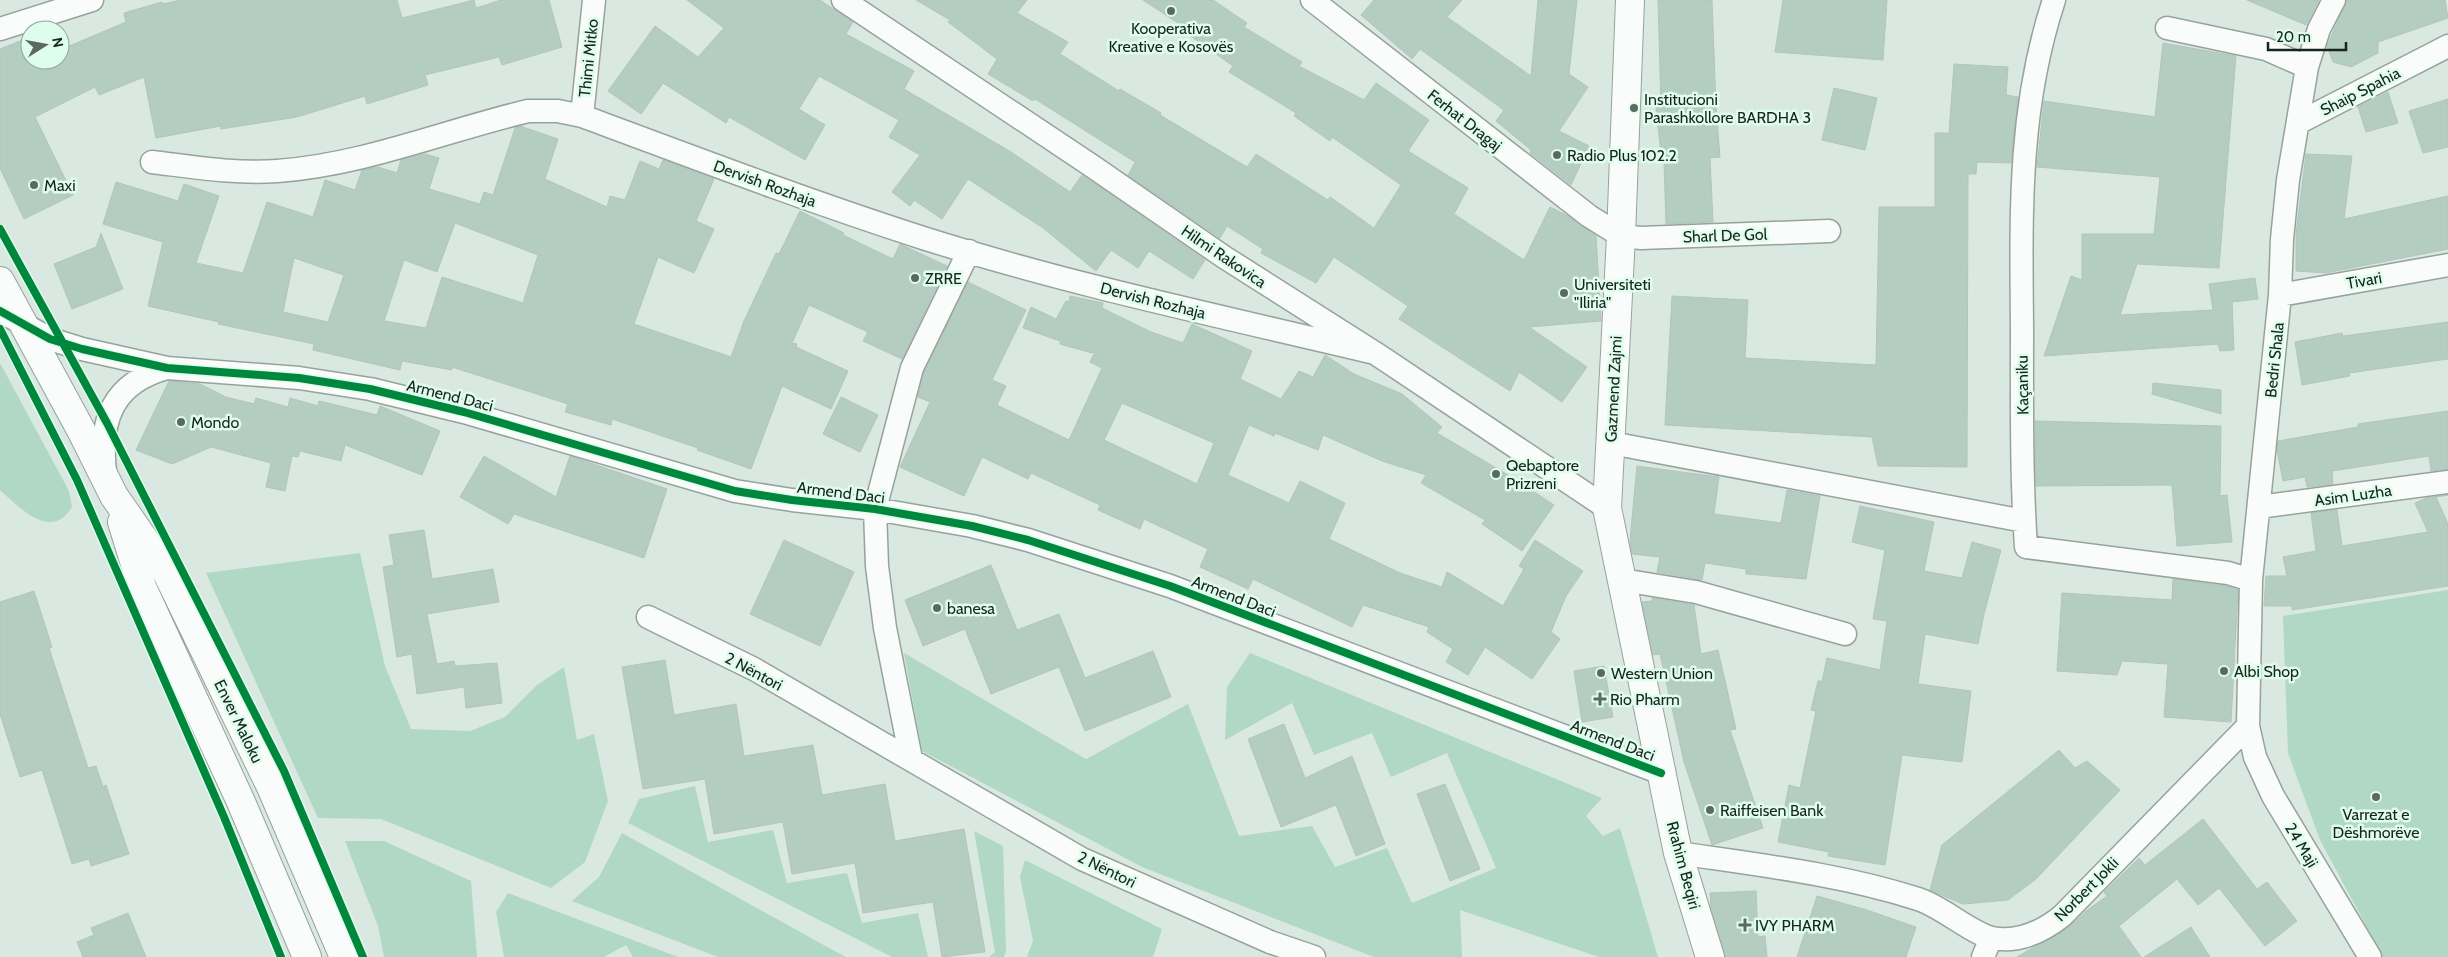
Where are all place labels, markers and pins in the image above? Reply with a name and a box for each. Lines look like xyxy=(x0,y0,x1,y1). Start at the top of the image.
marker: Kooperativa Kreative e Kosovës xyxy=(1165,5,1177,17)
place label: Kooperativa Kreative e Kosovës xyxy=(1109,19,1234,56)
place label: Institucioni Parashkollore BARDHA 3 xyxy=(1644,90,1811,127)
marker: Institucioni Parashkollore BARDHA 3 xyxy=(1628,102,1640,114)
place label: Radio Plus 102.2 xyxy=(1567,146,1677,165)
marker: Radio Plus 102.2 xyxy=(1551,149,1563,161)
place label: Maxi xyxy=(44,176,76,195)
marker: Maxi xyxy=(28,179,40,191)
place label: ZRRE xyxy=(925,269,962,288)
marker: ZRRE xyxy=(909,272,921,284)
place label: Universiteti "Iliria" xyxy=(1574,275,1651,312)
marker: Universiteti "Iliria" xyxy=(1558,287,1570,299)
place label: Mondo xyxy=(191,413,239,432)
marker: Mondo xyxy=(175,416,187,428)
place label: Qebaptore Prizreni xyxy=(1506,456,1579,493)
marker: Qebaptore Prizreni xyxy=(1490,468,1502,480)
place label: banesa xyxy=(947,599,995,618)
marker: banesa xyxy=(931,602,943,614)
place label: Albi Shop xyxy=(2234,662,2299,681)
place label: Western Union xyxy=(1611,664,1713,683)
marker: Albi Shop xyxy=(2218,665,2230,677)
marker: Western Union xyxy=(1595,667,1607,679)
place label: Rio Pharm xyxy=(1610,690,1680,709)
marker: Rio Pharm xyxy=(1594,693,1606,705)
marker: Varrezat e Dëshmorëve xyxy=(2370,791,2382,803)
place label: Raiffeisen Bank xyxy=(1720,801,1824,820)
marker: Raiffeisen Bank xyxy=(1704,804,1716,816)
place label: Varrezat e Dëshmorëve xyxy=(2333,805,2419,842)
place label: IVY PHARM xyxy=(1755,916,1834,935)
marker: IVY PHARM xyxy=(1739,919,1751,931)

